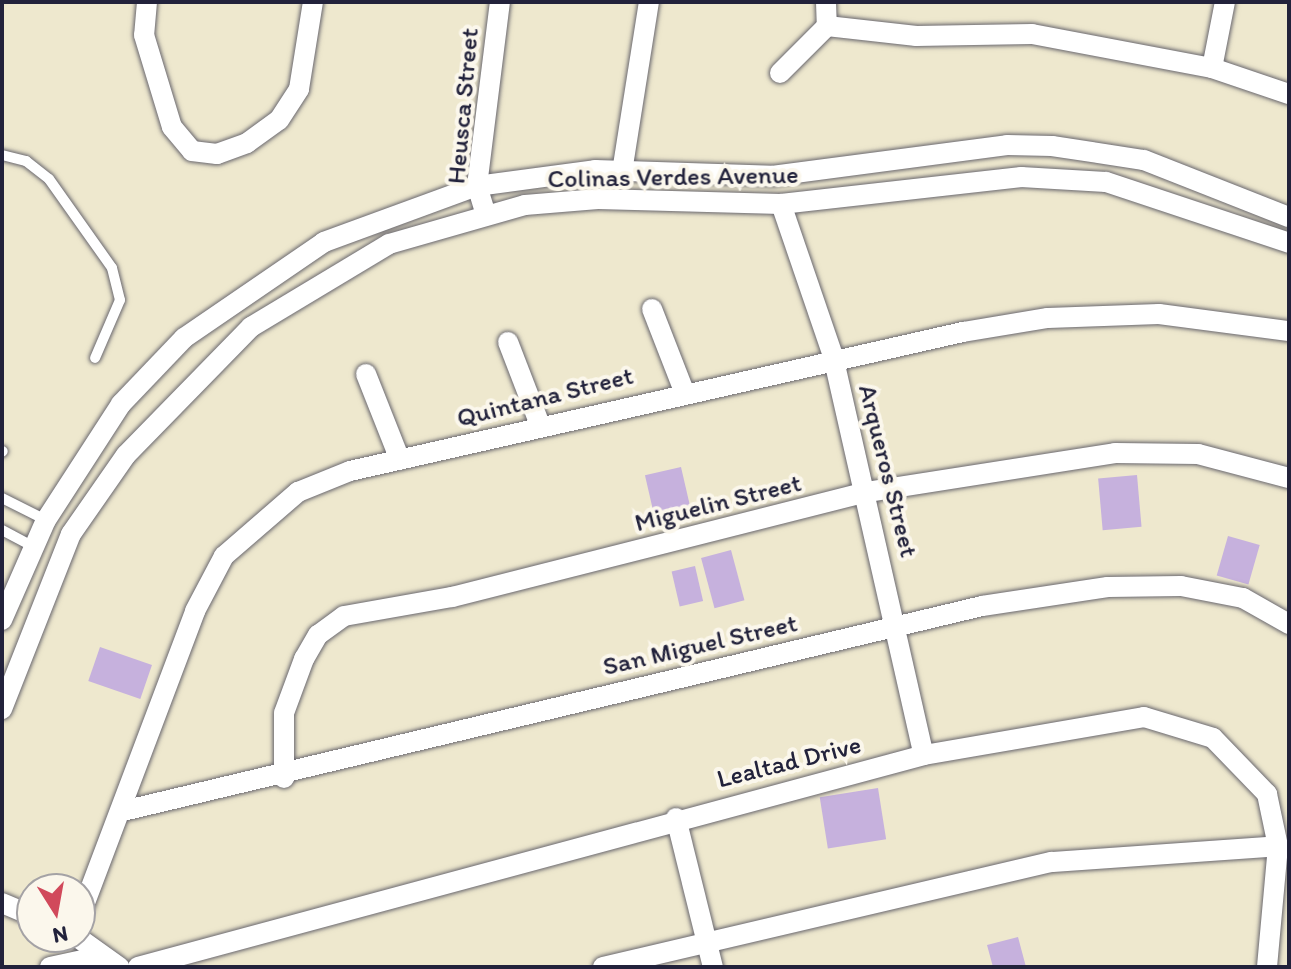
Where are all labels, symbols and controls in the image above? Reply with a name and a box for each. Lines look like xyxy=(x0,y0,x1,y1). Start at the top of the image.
street label: Heusca Street xyxy=(441,27,485,185)
street label: Colinas Verdes Avenue xyxy=(547,159,799,195)
street label: Quintana Street xyxy=(454,360,636,434)
street label: Arqueros Street xyxy=(851,382,925,560)
street label: Miguelin Street xyxy=(632,467,804,539)
street label: San Miguel Street xyxy=(600,608,800,682)
street label: Lealtad Drive xyxy=(714,729,864,795)
north arrow xyxy=(16,873,96,953)
text: N xyxy=(50,920,70,950)

